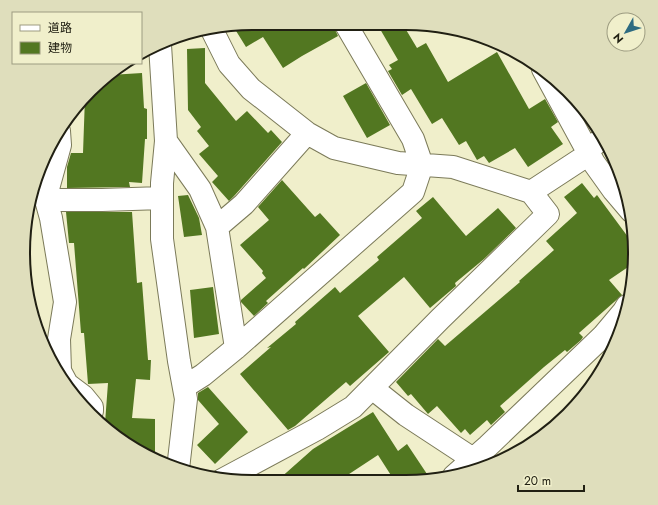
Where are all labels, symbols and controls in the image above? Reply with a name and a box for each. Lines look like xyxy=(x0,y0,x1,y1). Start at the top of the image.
legend xyxy=(12,12,142,64)
north arrow xyxy=(606,12,646,52)
text: 道路 xyxy=(48,19,72,37)
text: N xyxy=(609,30,627,47)
text: 建物 xyxy=(48,39,72,57)
scale bar xyxy=(518,467,584,493)
text: 20 m xyxy=(524,472,551,490)

